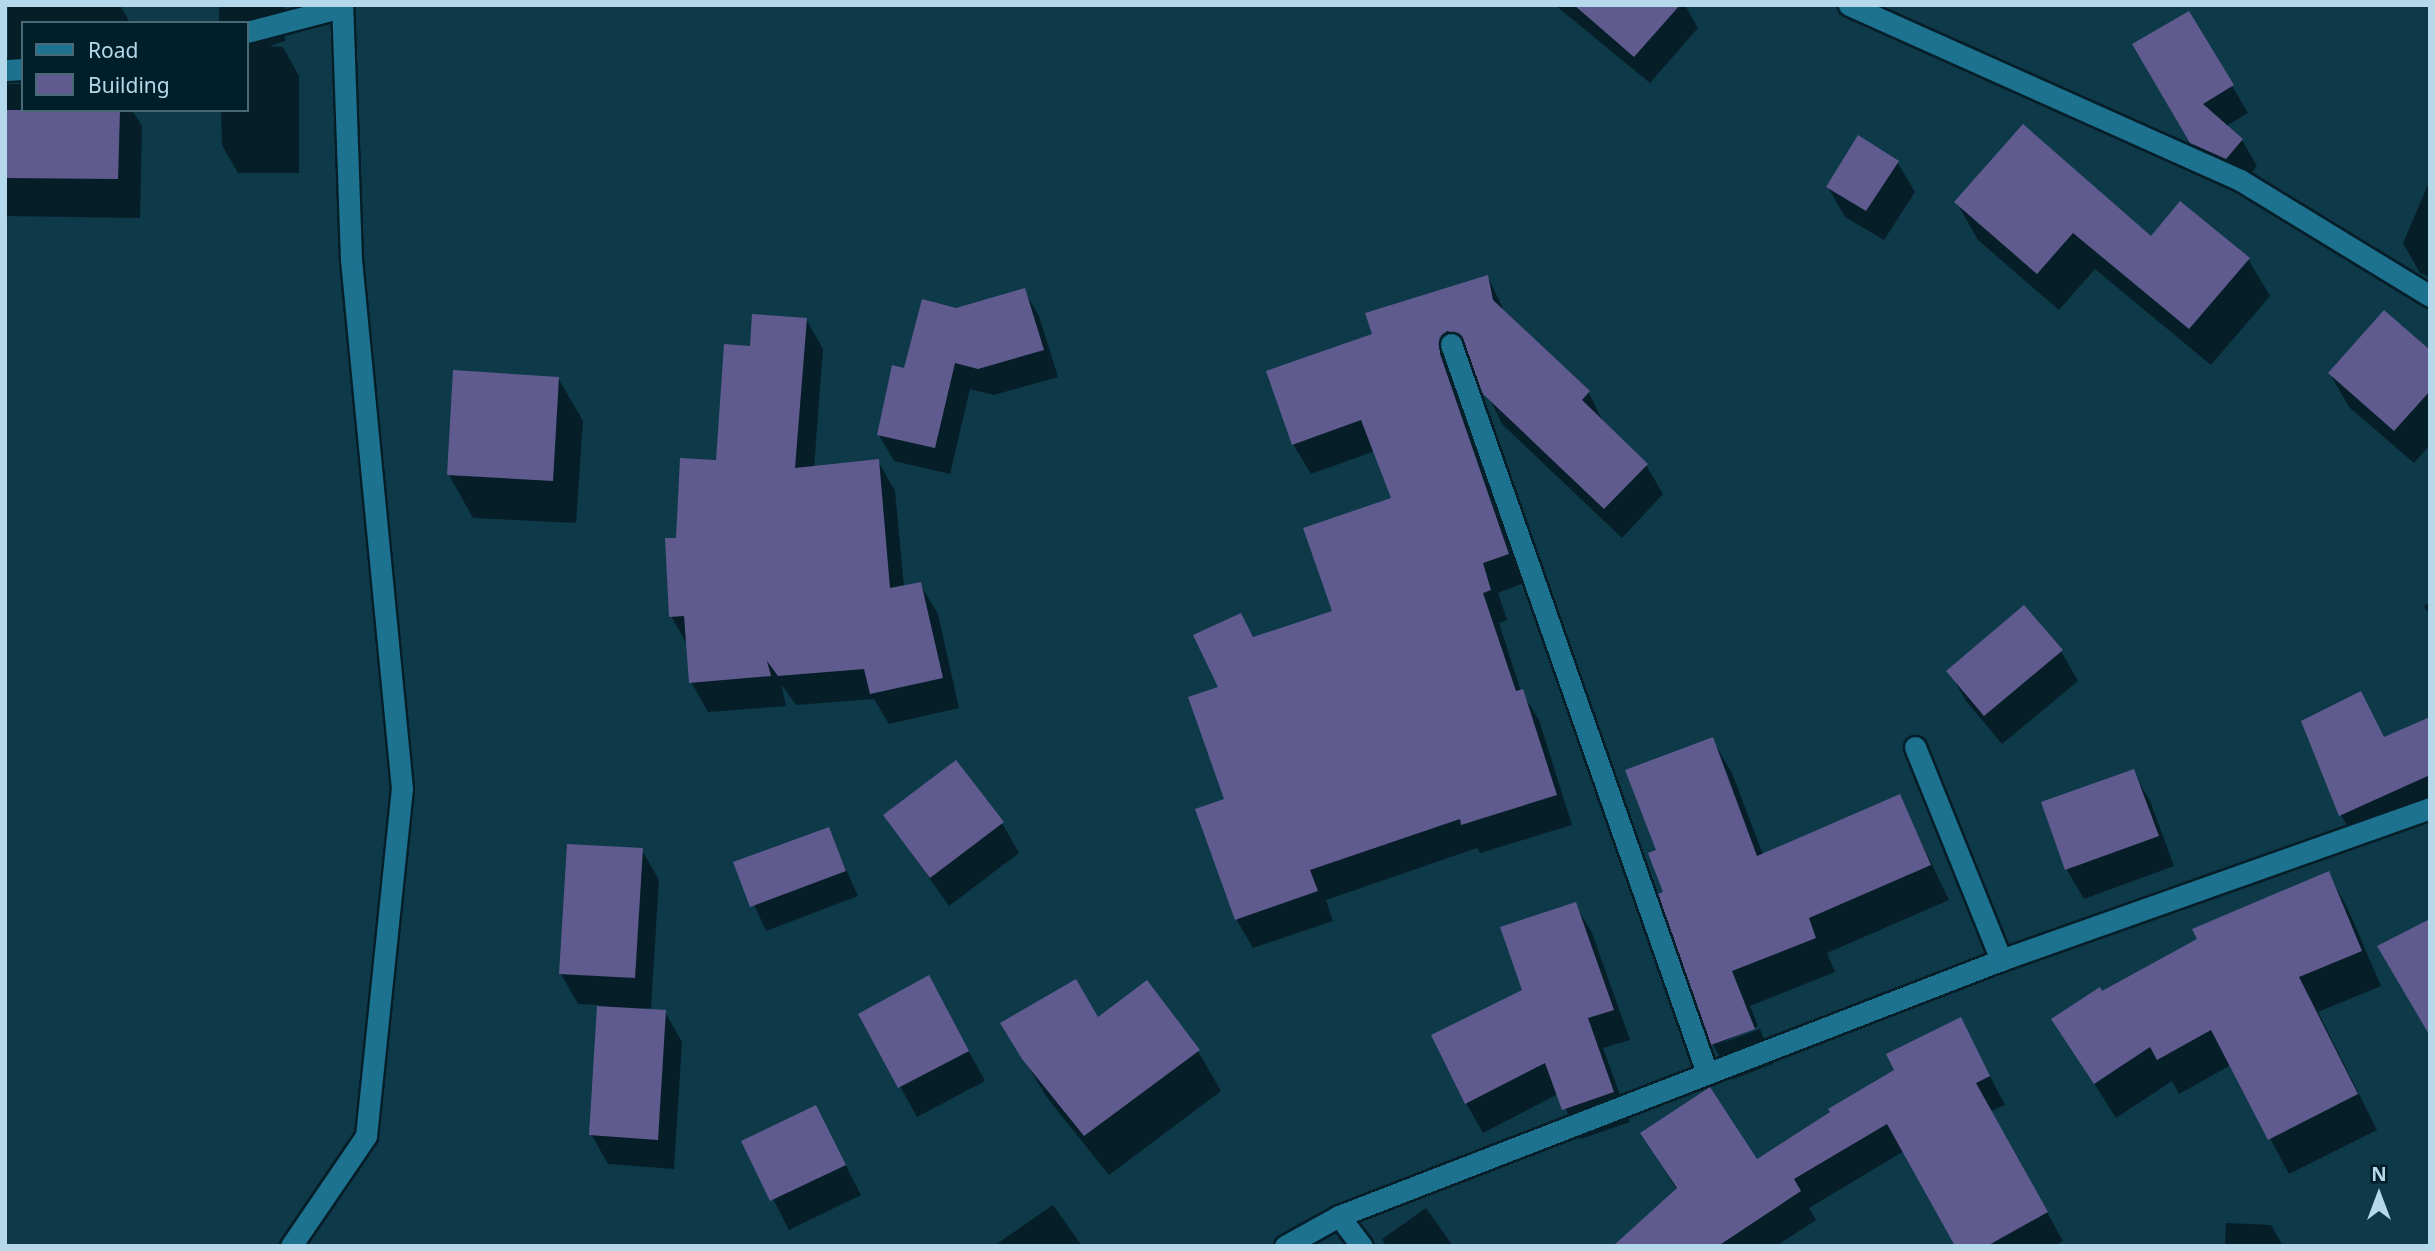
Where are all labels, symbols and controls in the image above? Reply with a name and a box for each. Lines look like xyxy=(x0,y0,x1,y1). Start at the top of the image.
legend xyxy=(21,21,248,112)
text: Road xyxy=(88,36,138,64)
text: Building xyxy=(88,71,170,99)
north arrow xyxy=(2344,1160,2414,1230)
text: N xyxy=(2371,1161,2387,1187)

